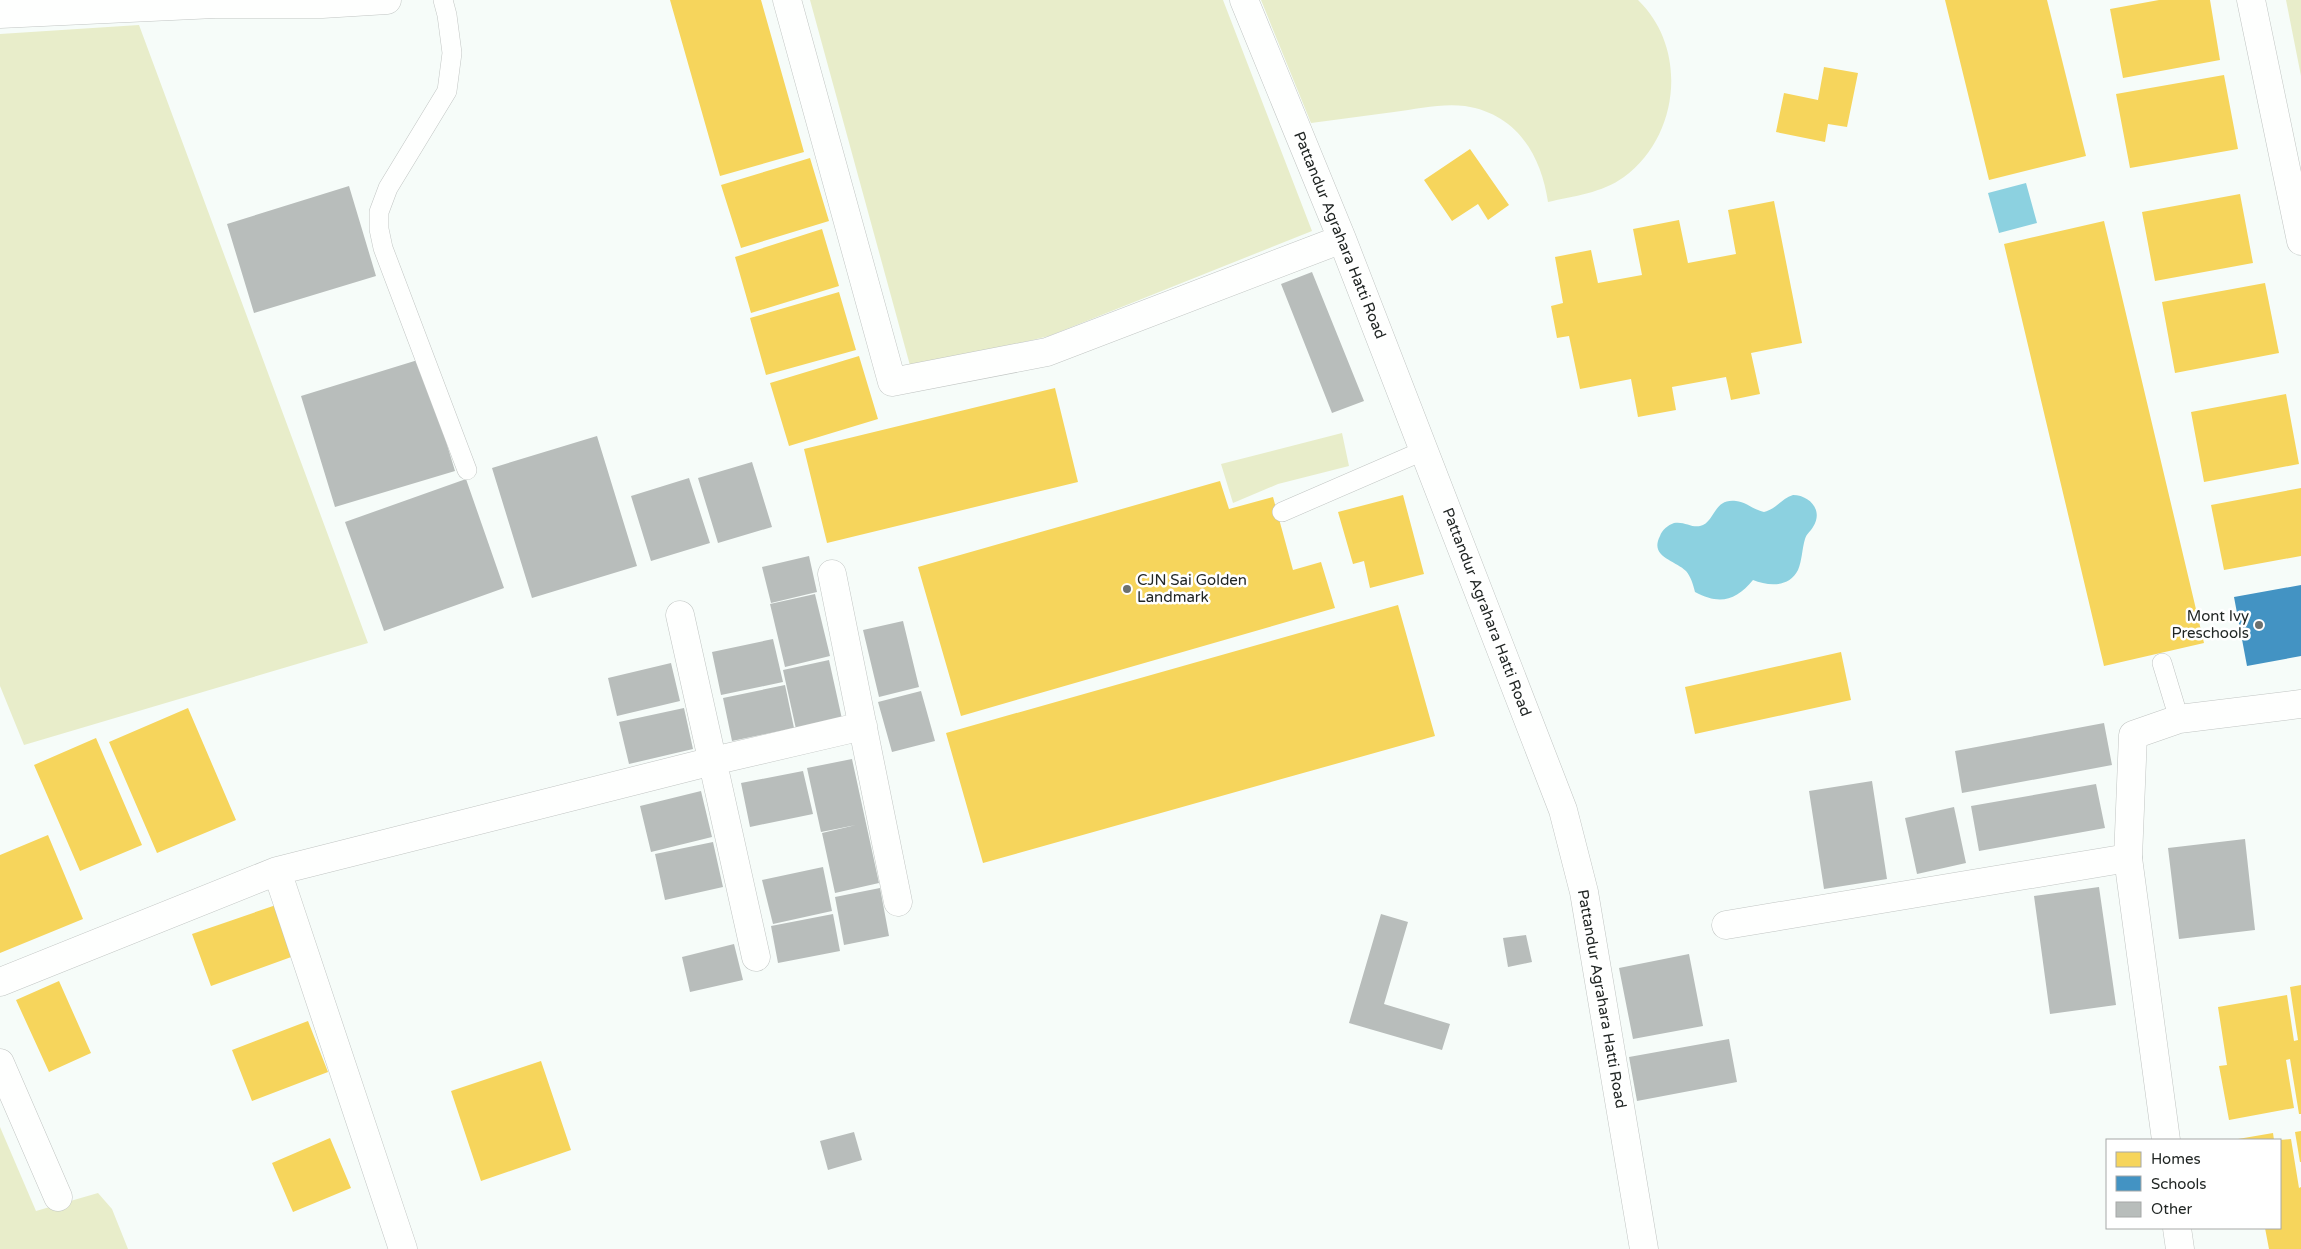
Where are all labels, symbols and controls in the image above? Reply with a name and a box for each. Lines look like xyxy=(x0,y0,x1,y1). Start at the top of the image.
street label: Pattandur Agrahara Hatti Road xyxy=(1290,129,1390,341)
street label: Pattandur Agrahara Hatti Road xyxy=(1439,505,1535,719)
place label: CJN Sai Golden Landmark xyxy=(1137,571,1247,606)
marker: CJN Sai Golden Landmark xyxy=(1121,583,1133,595)
place label: Mont Ivy Preschools xyxy=(2172,607,2249,642)
marker: Mont Ivy Preschools xyxy=(2253,619,2265,631)
street label: Pattandur Agrahara Hatti Road xyxy=(1574,888,1630,1110)
legend xyxy=(2106,1139,2281,1229)
text: Homes xyxy=(2151,1150,2201,1168)
text: Schools xyxy=(2151,1175,2207,1193)
text: Other xyxy=(2151,1200,2193,1218)

